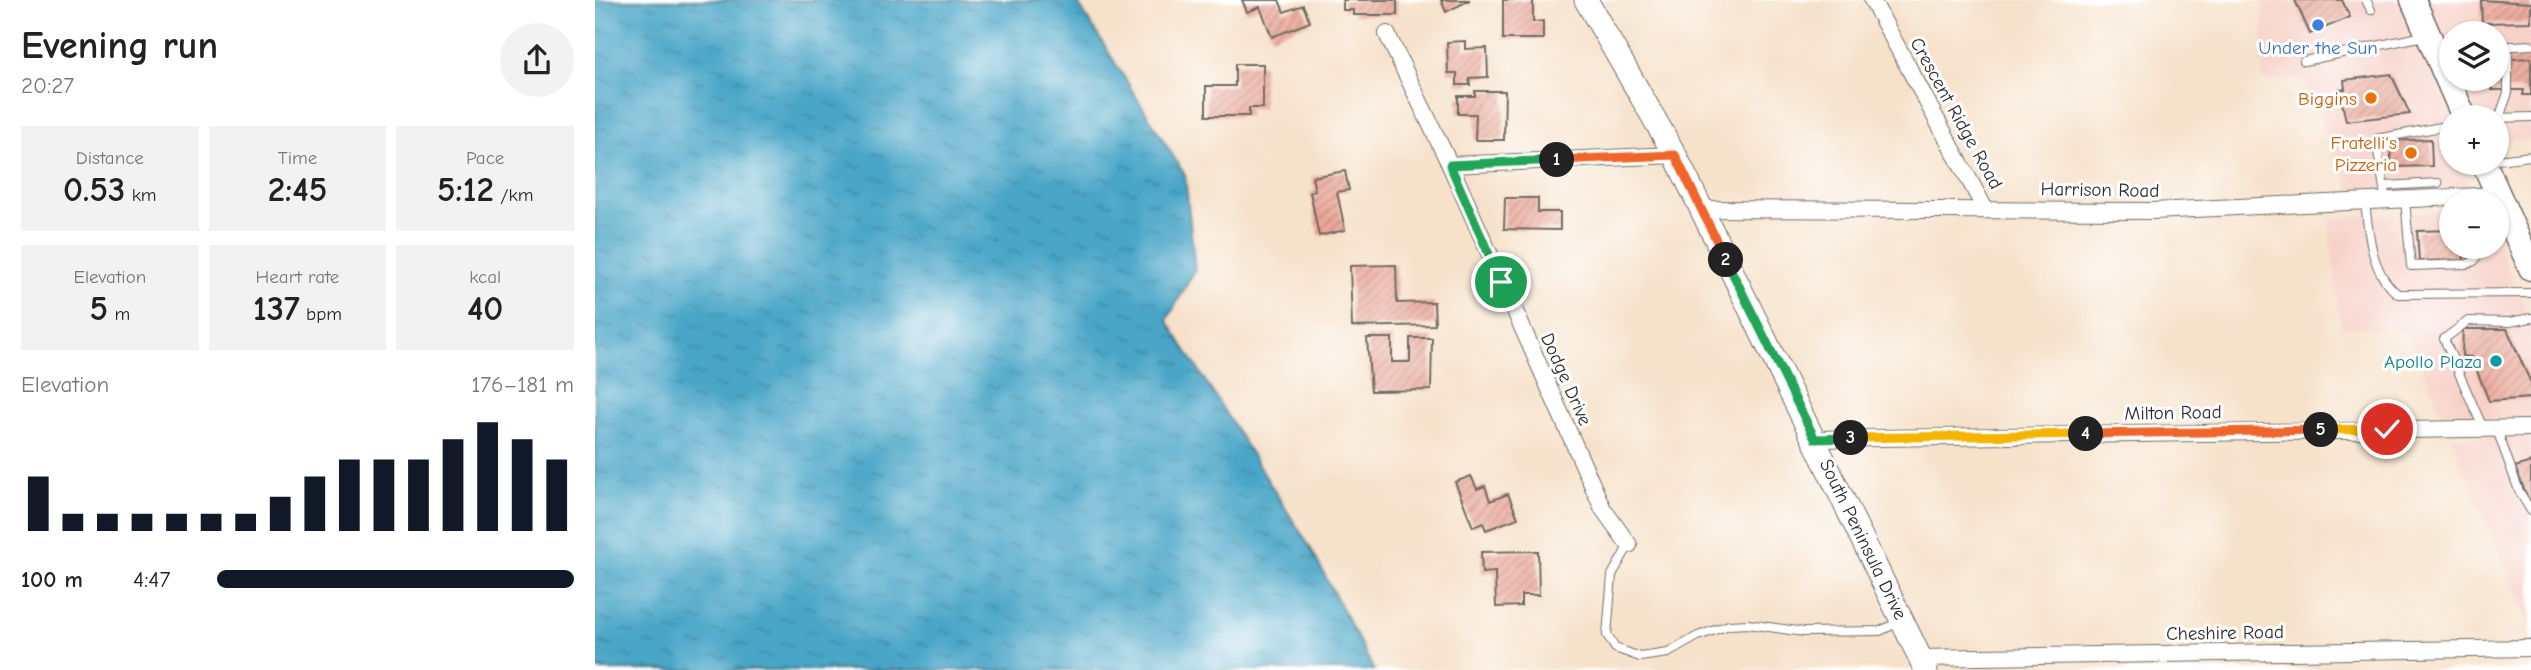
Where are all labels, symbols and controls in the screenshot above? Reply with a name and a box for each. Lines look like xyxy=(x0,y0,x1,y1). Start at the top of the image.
marker: Under the Sun xyxy=(2310,17,2326,33)
map controls xyxy=(2439,21,2509,259)
button: layers xyxy=(2439,21,2509,91)
button: share xyxy=(500,23,574,97)
text: Evening run xyxy=(21,24,218,68)
street label: Crescent Ridge Road xyxy=(1905,34,2007,193)
place label: Under the Sun xyxy=(2258,37,2378,59)
text: 20:27 xyxy=(21,72,74,99)
place label: Biggins xyxy=(2298,88,2357,110)
marker: Biggins xyxy=(2363,90,2379,106)
button: + xyxy=(2439,105,2509,175)
place label: Fratelli's Pizzeria xyxy=(2330,132,2397,176)
pin: 1 xyxy=(1539,142,1574,178)
marker: Fratelli's Pizzeria xyxy=(2403,145,2419,161)
text: Distance xyxy=(76,147,144,169)
text: Time xyxy=(278,147,317,169)
text: Pace xyxy=(466,147,504,169)
text: 1 xyxy=(1553,148,1560,170)
text: 0.53 xyxy=(63,169,125,210)
text: 2:45 xyxy=(268,169,327,210)
text: 5:12 xyxy=(437,169,494,210)
street label: Harrison Road xyxy=(2040,178,2160,202)
text: km xyxy=(125,184,157,206)
text: /km xyxy=(494,184,533,206)
button: − xyxy=(2439,189,2509,259)
pin: 2 xyxy=(1709,243,1743,278)
text: 2 xyxy=(1721,248,1730,270)
pin xyxy=(1471,252,1531,312)
icon: arrive xyxy=(1482,263,1520,301)
text: Elevation xyxy=(73,266,146,288)
text: Heart rate xyxy=(256,266,339,288)
text: kcal xyxy=(469,266,501,288)
text: 5 xyxy=(90,288,108,329)
text: 137 xyxy=(253,288,300,329)
text: 40 xyxy=(467,288,503,329)
text: m xyxy=(108,303,130,325)
text: bpm xyxy=(300,303,342,325)
street label: Dodge Drive xyxy=(1536,330,1596,429)
place label: Apollo Plaza xyxy=(2384,351,2482,373)
marker: Apollo Plaza xyxy=(2488,353,2504,369)
text: Elevation xyxy=(21,371,109,398)
text: 176–181 m xyxy=(471,371,574,398)
pin xyxy=(2357,399,2417,459)
street label: Milton Road xyxy=(2124,401,2222,425)
icon: check xyxy=(2368,410,2406,448)
pin: 5 xyxy=(2303,412,2339,448)
pin: 4 xyxy=(2069,416,2103,452)
text: 5 xyxy=(2315,418,2326,440)
pin: 3 xyxy=(1833,420,1869,456)
text: 4 xyxy=(2081,422,2090,444)
text: 3 xyxy=(1846,426,1855,448)
street label: South Peninsula Drive xyxy=(1815,456,1912,623)
text: 100 m xyxy=(21,566,83,593)
text: 4:47 xyxy=(133,566,170,593)
street label: Cheshire Road xyxy=(2166,621,2284,645)

